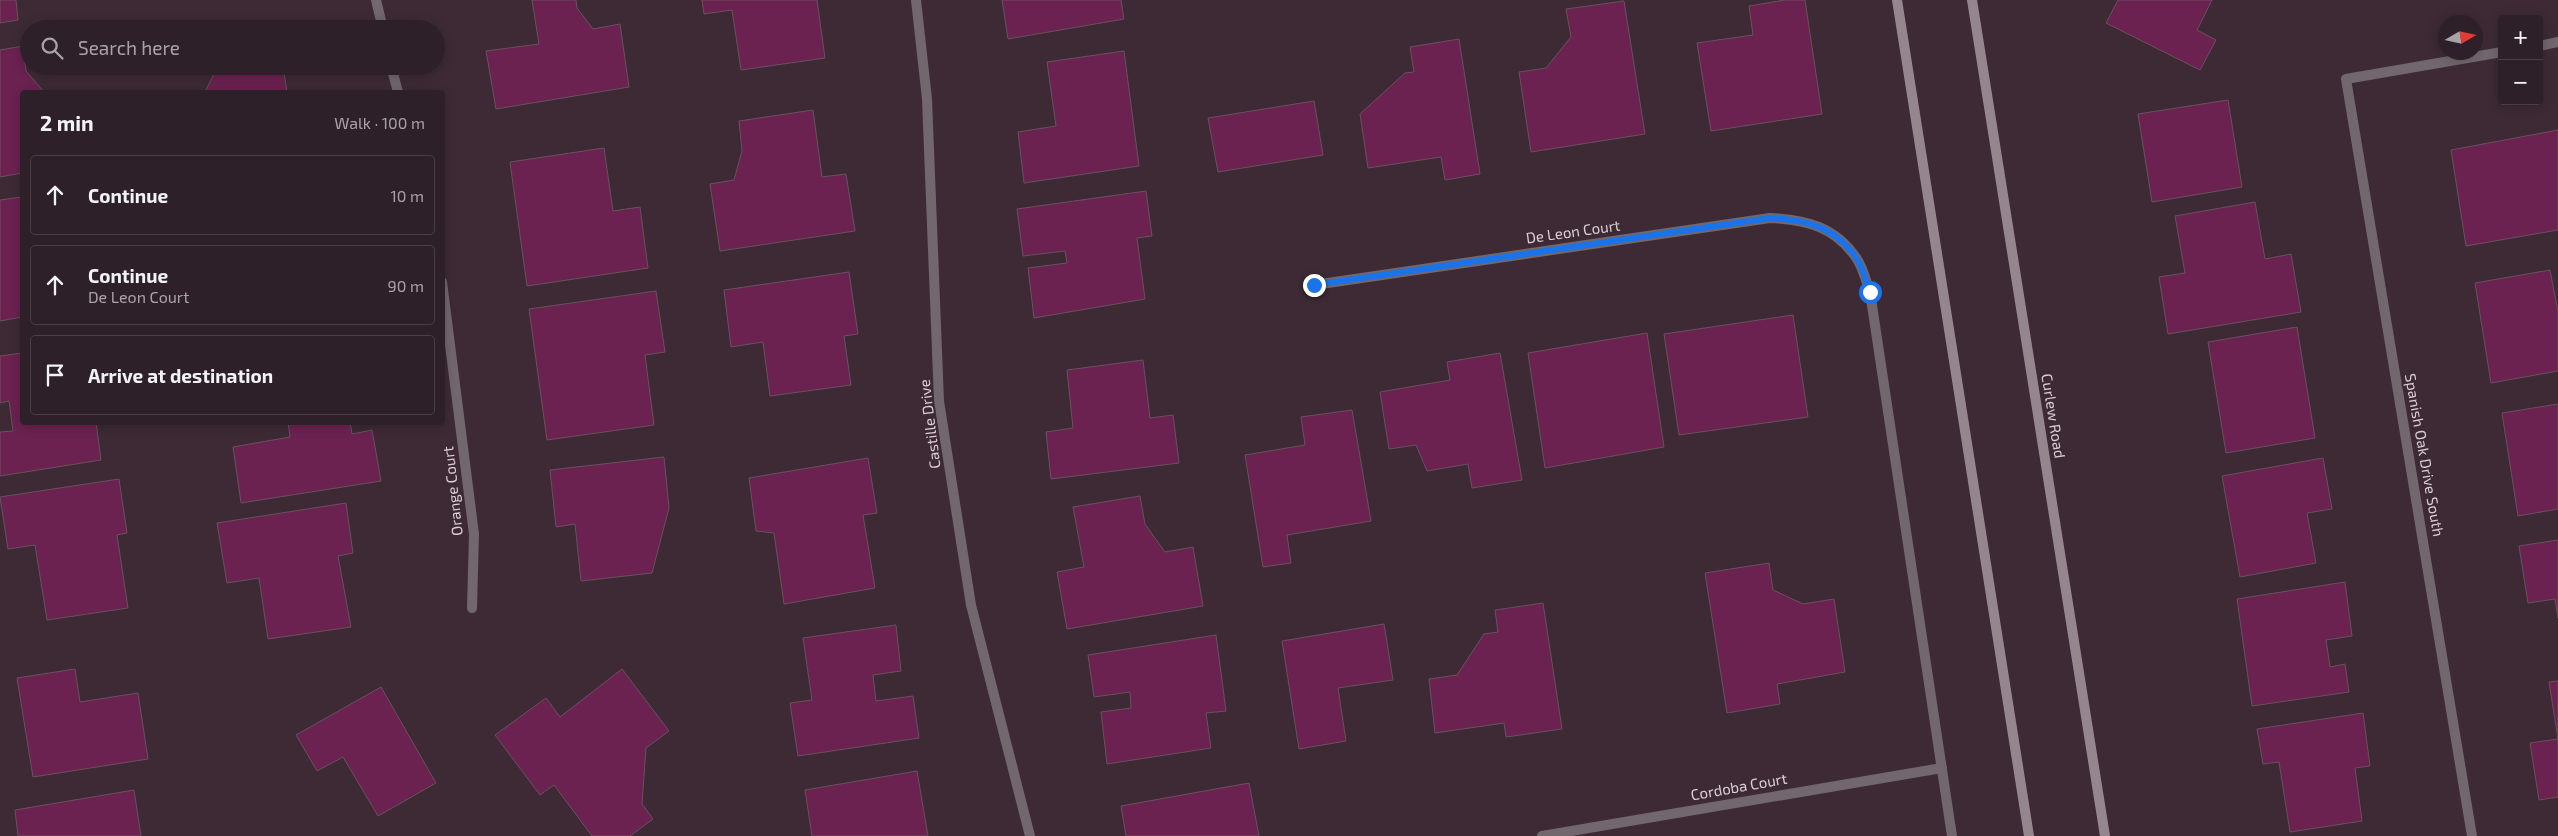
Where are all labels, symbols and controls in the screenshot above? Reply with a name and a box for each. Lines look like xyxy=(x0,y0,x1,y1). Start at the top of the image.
north arrow xyxy=(2438,15,2483,60)
map controls xyxy=(2498,15,2543,105)
button: + xyxy=(2498,15,2543,60)
search box xyxy=(20,20,445,75)
icon: search xyxy=(38,34,66,62)
text: Search here xyxy=(78,36,180,59)
button: − xyxy=(2498,60,2543,105)
text: 2 min xyxy=(40,110,94,135)
text: Walk · 100 m xyxy=(334,113,425,132)
icon: ahead xyxy=(41,181,69,209)
text: Continue xyxy=(88,184,168,207)
text: 10 m xyxy=(390,186,424,205)
street label: De Leon Court xyxy=(1525,215,1621,247)
text: Continue xyxy=(88,264,168,287)
icon: ahead xyxy=(41,271,69,299)
route end xyxy=(1303,274,1326,297)
text: 90 m xyxy=(388,276,424,295)
route start xyxy=(1859,281,1882,304)
text: De Leon Court xyxy=(88,287,189,306)
icon: arrive xyxy=(41,361,69,389)
text: Arrive at destination xyxy=(88,364,273,387)
street label: Curlew Road xyxy=(2038,372,2070,460)
street label: Spanish Oak Drive South xyxy=(2402,372,2448,538)
street label: Castille Drive xyxy=(915,378,943,470)
street label: Orange Court xyxy=(438,445,466,537)
street label: Cordoba Court xyxy=(1689,769,1789,803)

